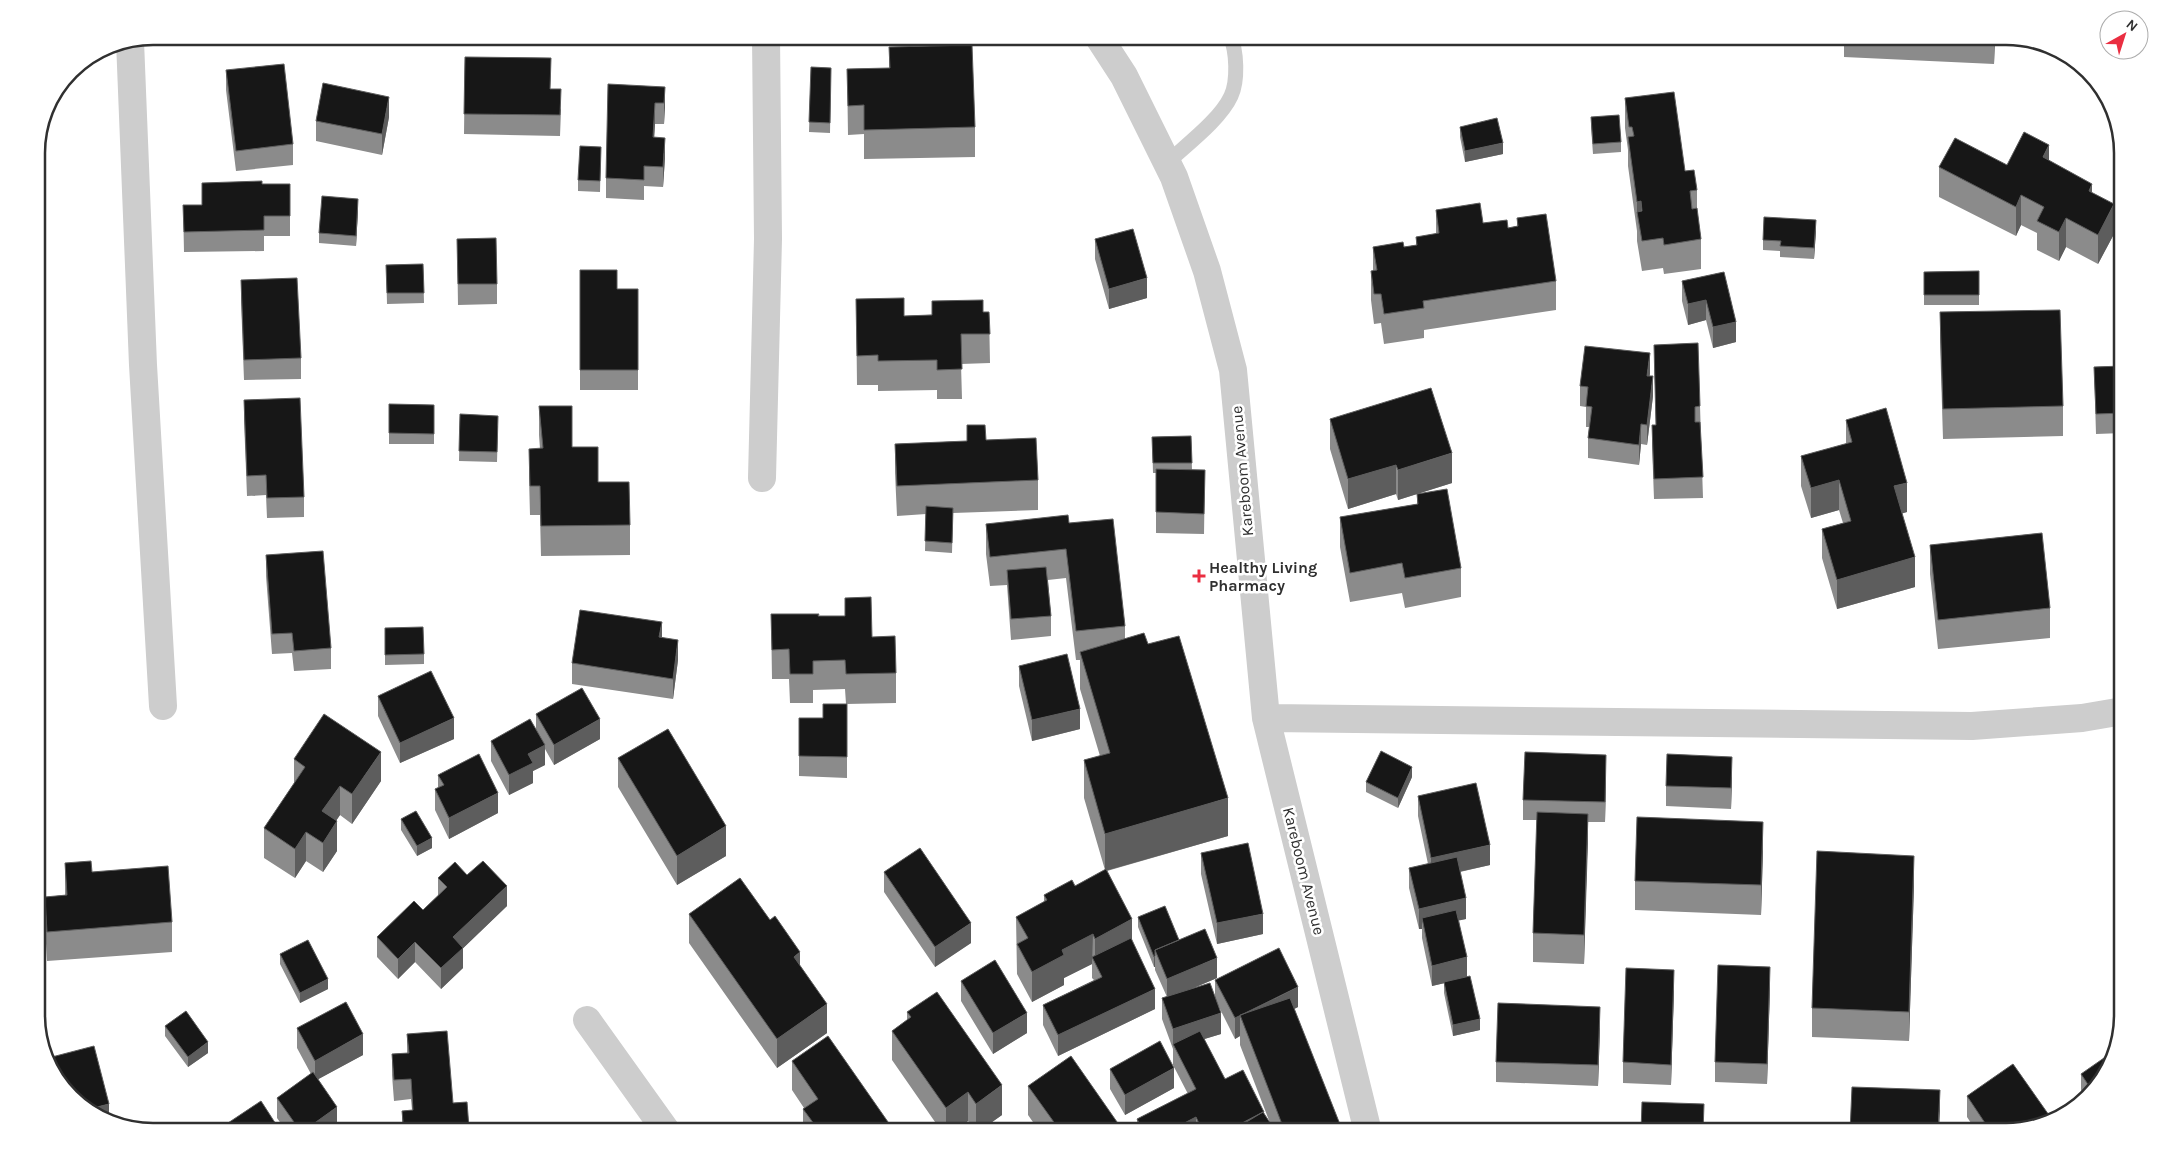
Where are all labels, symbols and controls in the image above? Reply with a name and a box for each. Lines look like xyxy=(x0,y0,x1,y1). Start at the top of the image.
north arrow xyxy=(2099,10,2149,60)
text: N xyxy=(2123,16,2141,35)
street label: Kareboom Avenue xyxy=(1227,405,1257,537)
place label: Healthy Living Pharmacy xyxy=(1209,558,1317,595)
marker: Healthy Living Pharmacy xyxy=(1193,570,1205,582)
street label: Kareboom Avenue xyxy=(1279,805,1329,937)

